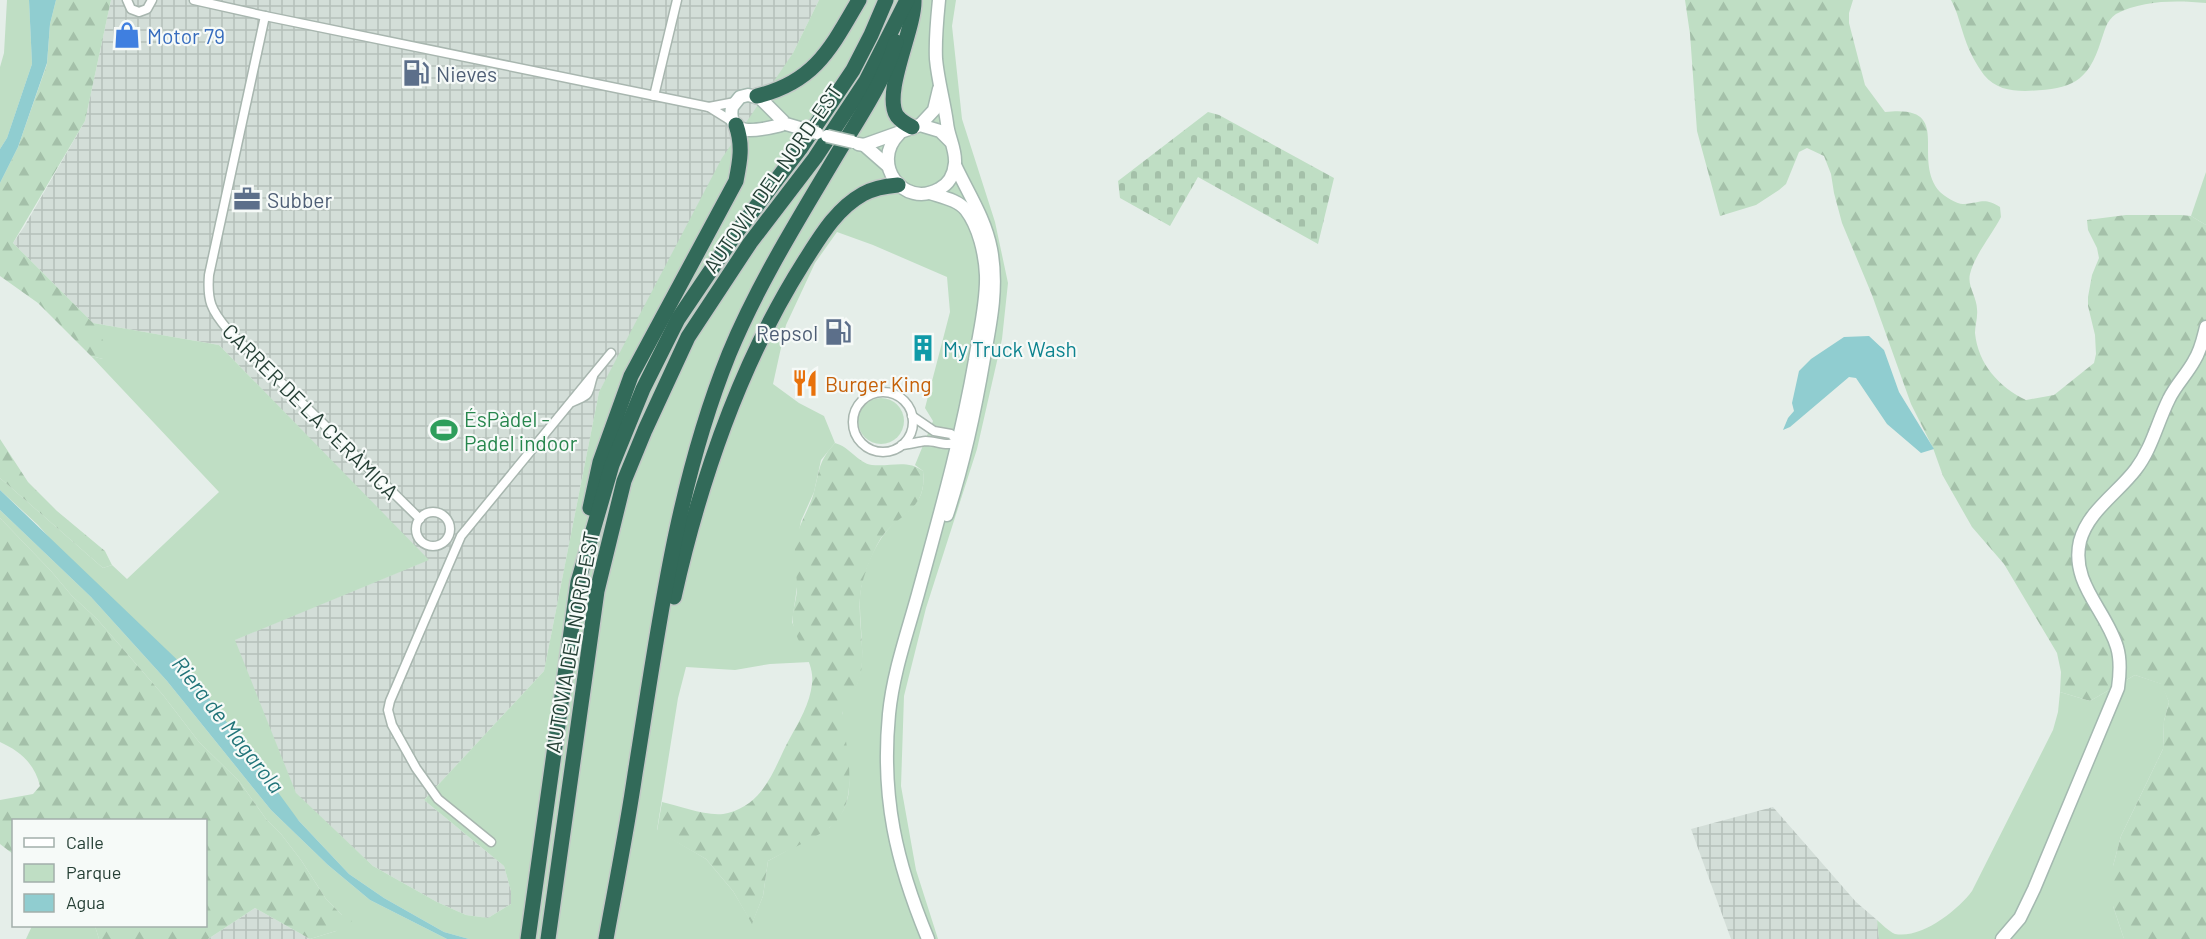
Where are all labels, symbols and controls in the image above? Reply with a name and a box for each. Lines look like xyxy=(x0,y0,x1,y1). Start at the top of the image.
shop icon: Motor 79 xyxy=(112,20,142,50)
place label: Motor 79 xyxy=(147,23,225,48)
fuel station icon: Nieves xyxy=(401,58,431,88)
place label: Nieves xyxy=(436,61,497,86)
street label: AUTOVIA DEL NORD-EST xyxy=(697,79,847,277)
office icon: Subber xyxy=(232,184,262,214)
place label: Subber xyxy=(267,187,332,212)
fuel station icon: Repsol xyxy=(823,317,853,347)
street label: CARRER DE LA CERÀMICA xyxy=(218,318,404,504)
place label: Repsol xyxy=(756,320,818,345)
building icon: My Truck Wash xyxy=(908,333,938,363)
place label: My Truck Wash xyxy=(943,336,1077,361)
restaurant icon: Burger King xyxy=(790,368,820,398)
place label: Burger King xyxy=(825,371,932,396)
place label: ÉsPàdel - Padel indoor xyxy=(464,406,578,455)
sports icon: ÉsPàdel - Padel indoor xyxy=(429,415,459,445)
street label: AUTOVIA DEL NORD-EST xyxy=(539,529,603,755)
water label: Riera de Magarola xyxy=(168,650,290,798)
legend xyxy=(12,819,207,927)
text: Calle xyxy=(66,831,104,853)
text: Parque xyxy=(66,861,121,883)
text: Agua xyxy=(66,891,105,913)

